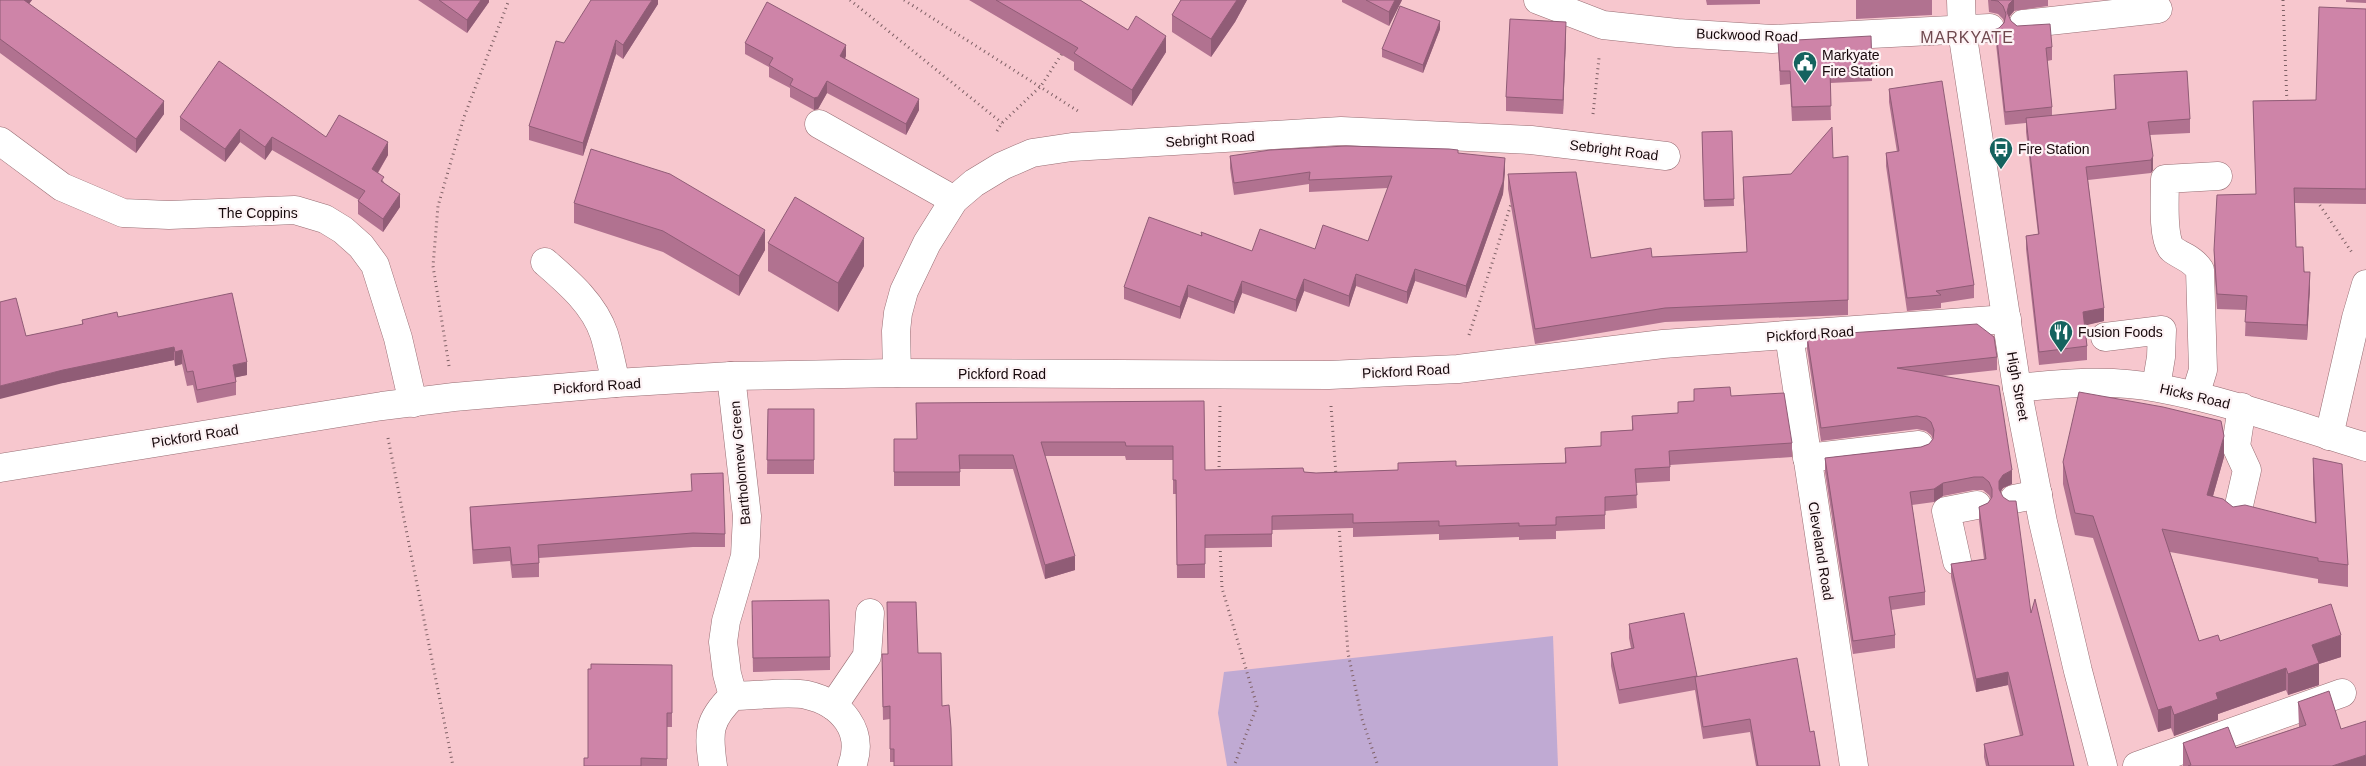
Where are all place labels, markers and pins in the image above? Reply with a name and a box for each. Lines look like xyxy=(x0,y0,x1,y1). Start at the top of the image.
place label: Markyate Fire Station xyxy=(1822,47,1894,79)
public building icon: Markyate Fire Station xyxy=(1792,50,1818,84)
bus stop icon: Fire Station xyxy=(1988,136,2014,170)
place label: Fire Station xyxy=(2018,141,2090,157)
restaurant icon: Fusion Foods xyxy=(2048,319,2074,353)
place label: Fusion Foods xyxy=(2078,324,2163,340)

